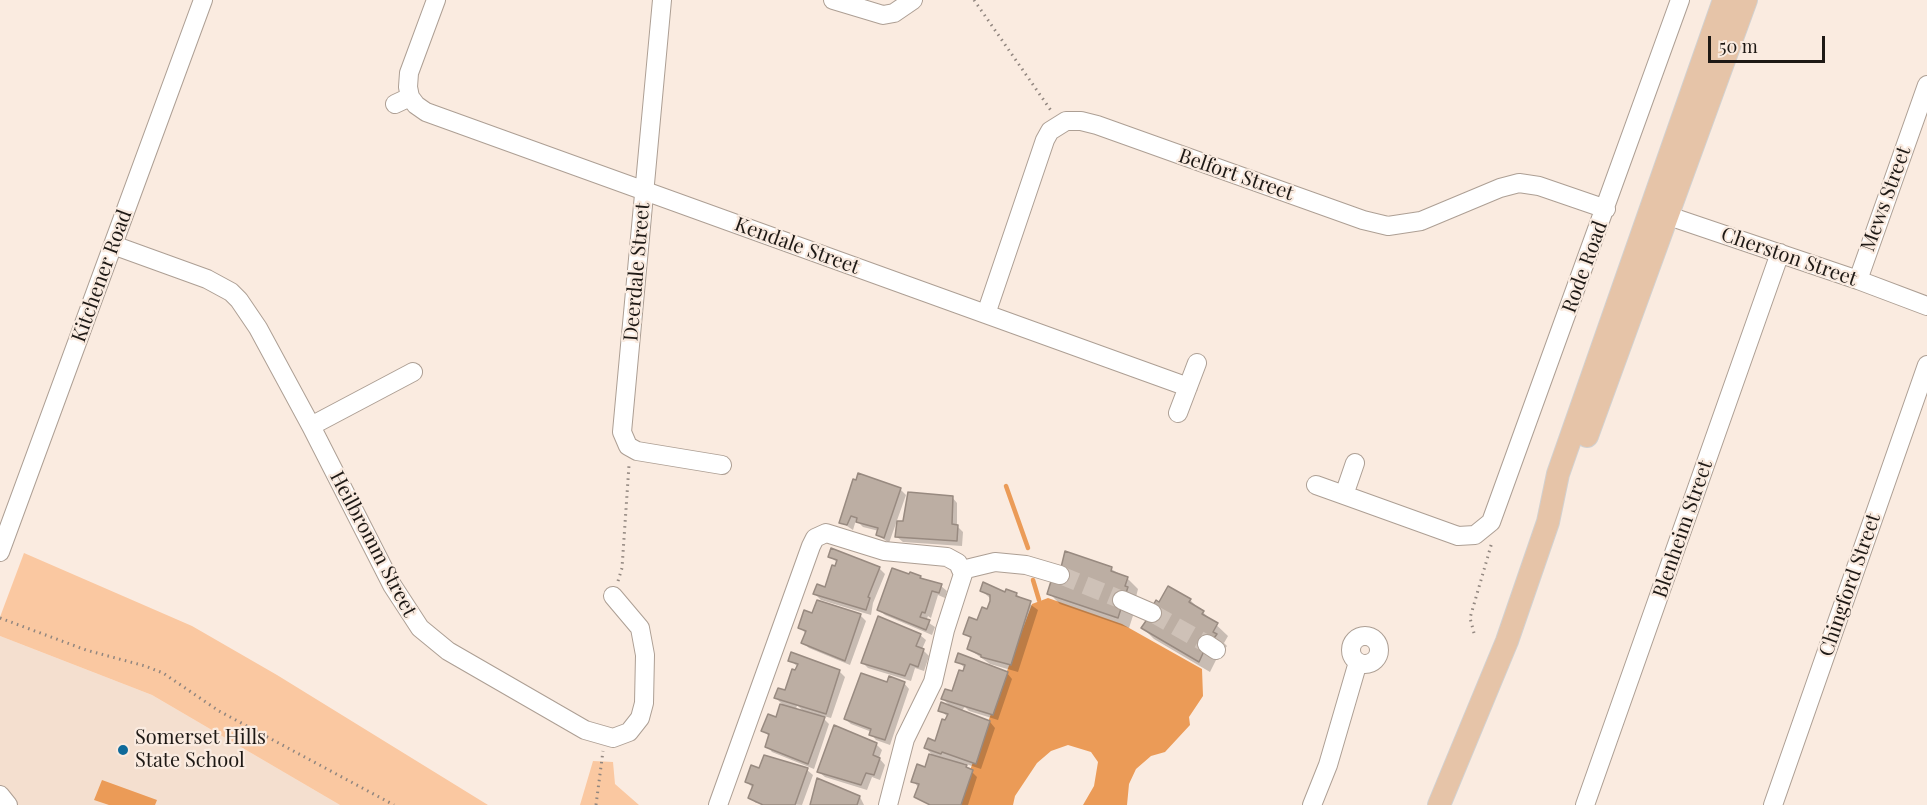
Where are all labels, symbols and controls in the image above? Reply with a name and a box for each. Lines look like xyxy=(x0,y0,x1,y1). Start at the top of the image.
scale bar xyxy=(1711,24,1828,62)
text: 50 m xyxy=(1719,34,1758,58)
street label: Mews Street xyxy=(1856,143,1916,255)
street label: Belfort Street xyxy=(1175,144,1297,206)
street label: Deerdale Street xyxy=(619,202,655,342)
street label: Kitchener Road xyxy=(67,207,137,345)
street label: Kendale Street xyxy=(731,212,863,280)
street label: Rode Road xyxy=(1557,218,1613,316)
street label: Cherston Street xyxy=(1718,223,1860,291)
street label: Blenheim Street xyxy=(1648,457,1718,601)
street label: Heilbromm Street xyxy=(325,467,421,621)
street label: Chingford Street xyxy=(1814,510,1886,660)
place label: Somerset Hills State School xyxy=(135,726,266,773)
marker: Somerset Hills State School xyxy=(116,743,130,757)

